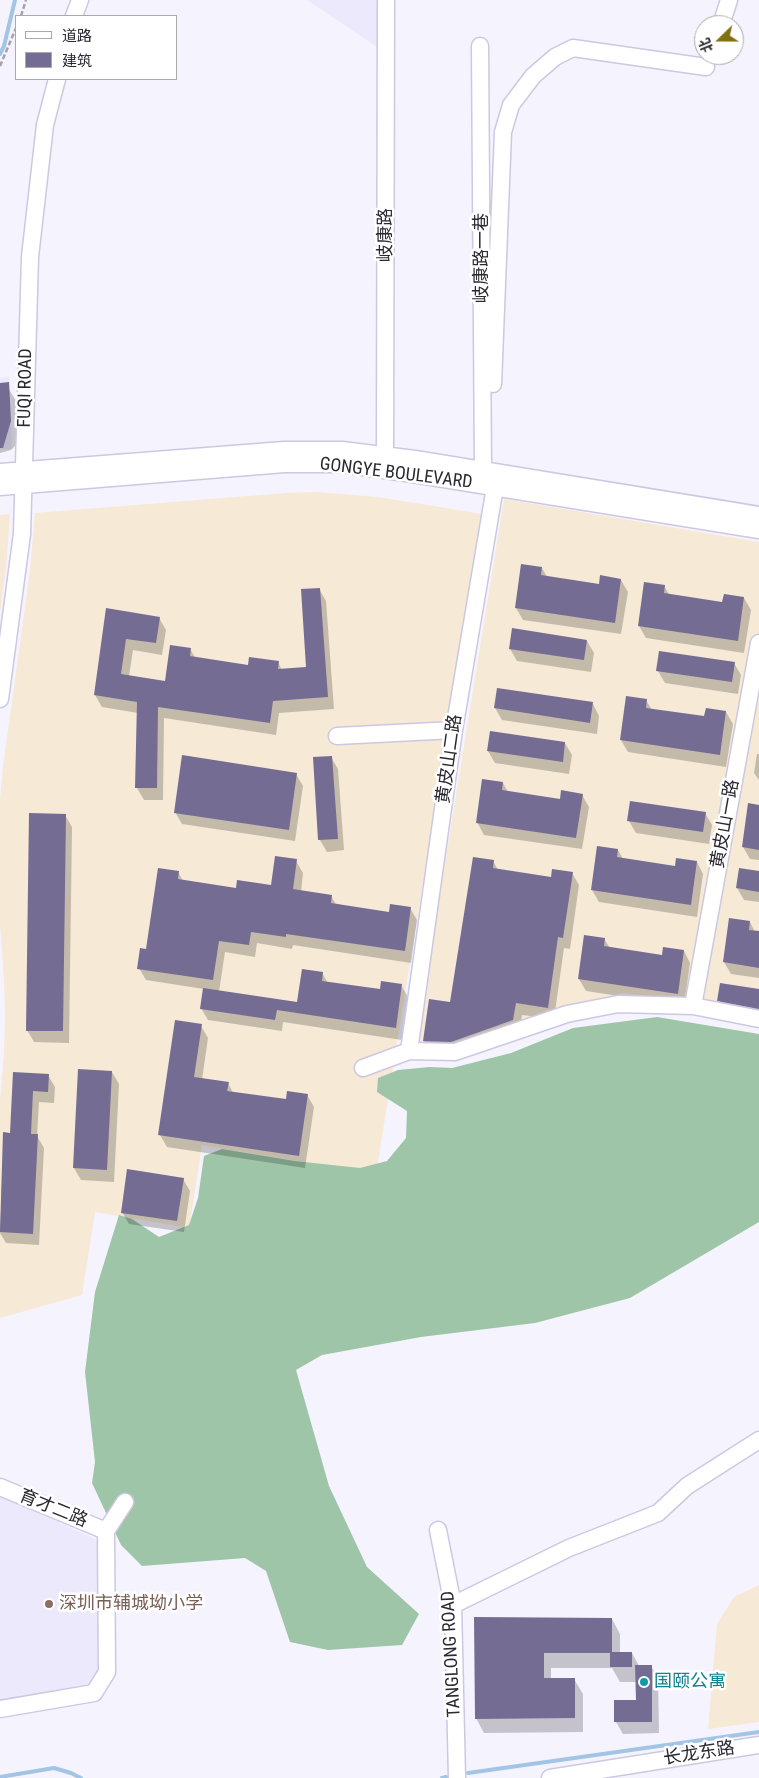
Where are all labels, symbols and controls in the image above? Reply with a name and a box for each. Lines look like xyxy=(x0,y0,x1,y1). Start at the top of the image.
legend xyxy=(15,15,178,80)
north arrow xyxy=(694,15,744,65)
text: 道路 xyxy=(62,27,92,45)
text: 北 xyxy=(696,36,716,55)
text: 建筑 xyxy=(62,52,92,70)
street label: 岐康路 xyxy=(375,208,397,262)
street label: 岐康路一巷 xyxy=(471,213,493,303)
street label: FUQI ROAD xyxy=(15,348,37,428)
street label: GONGYE BOULEVARD xyxy=(318,454,474,494)
street label: 黄皮山二路 xyxy=(433,713,467,805)
street label: 黄皮山一路 xyxy=(708,778,744,870)
street label: 育才二路 xyxy=(16,1486,90,1532)
street label: TANGLONG ROAD xyxy=(438,1590,466,1718)
place label: 深圳市辅城坳小学 xyxy=(59,1593,203,1615)
marker: 深圳市辅城坳小学 xyxy=(43,1598,55,1610)
place label: 国颐公寓 xyxy=(654,1671,726,1693)
marker: 国颐公寓 xyxy=(638,1676,650,1688)
street label: 长龙东路 xyxy=(662,1738,736,1770)

